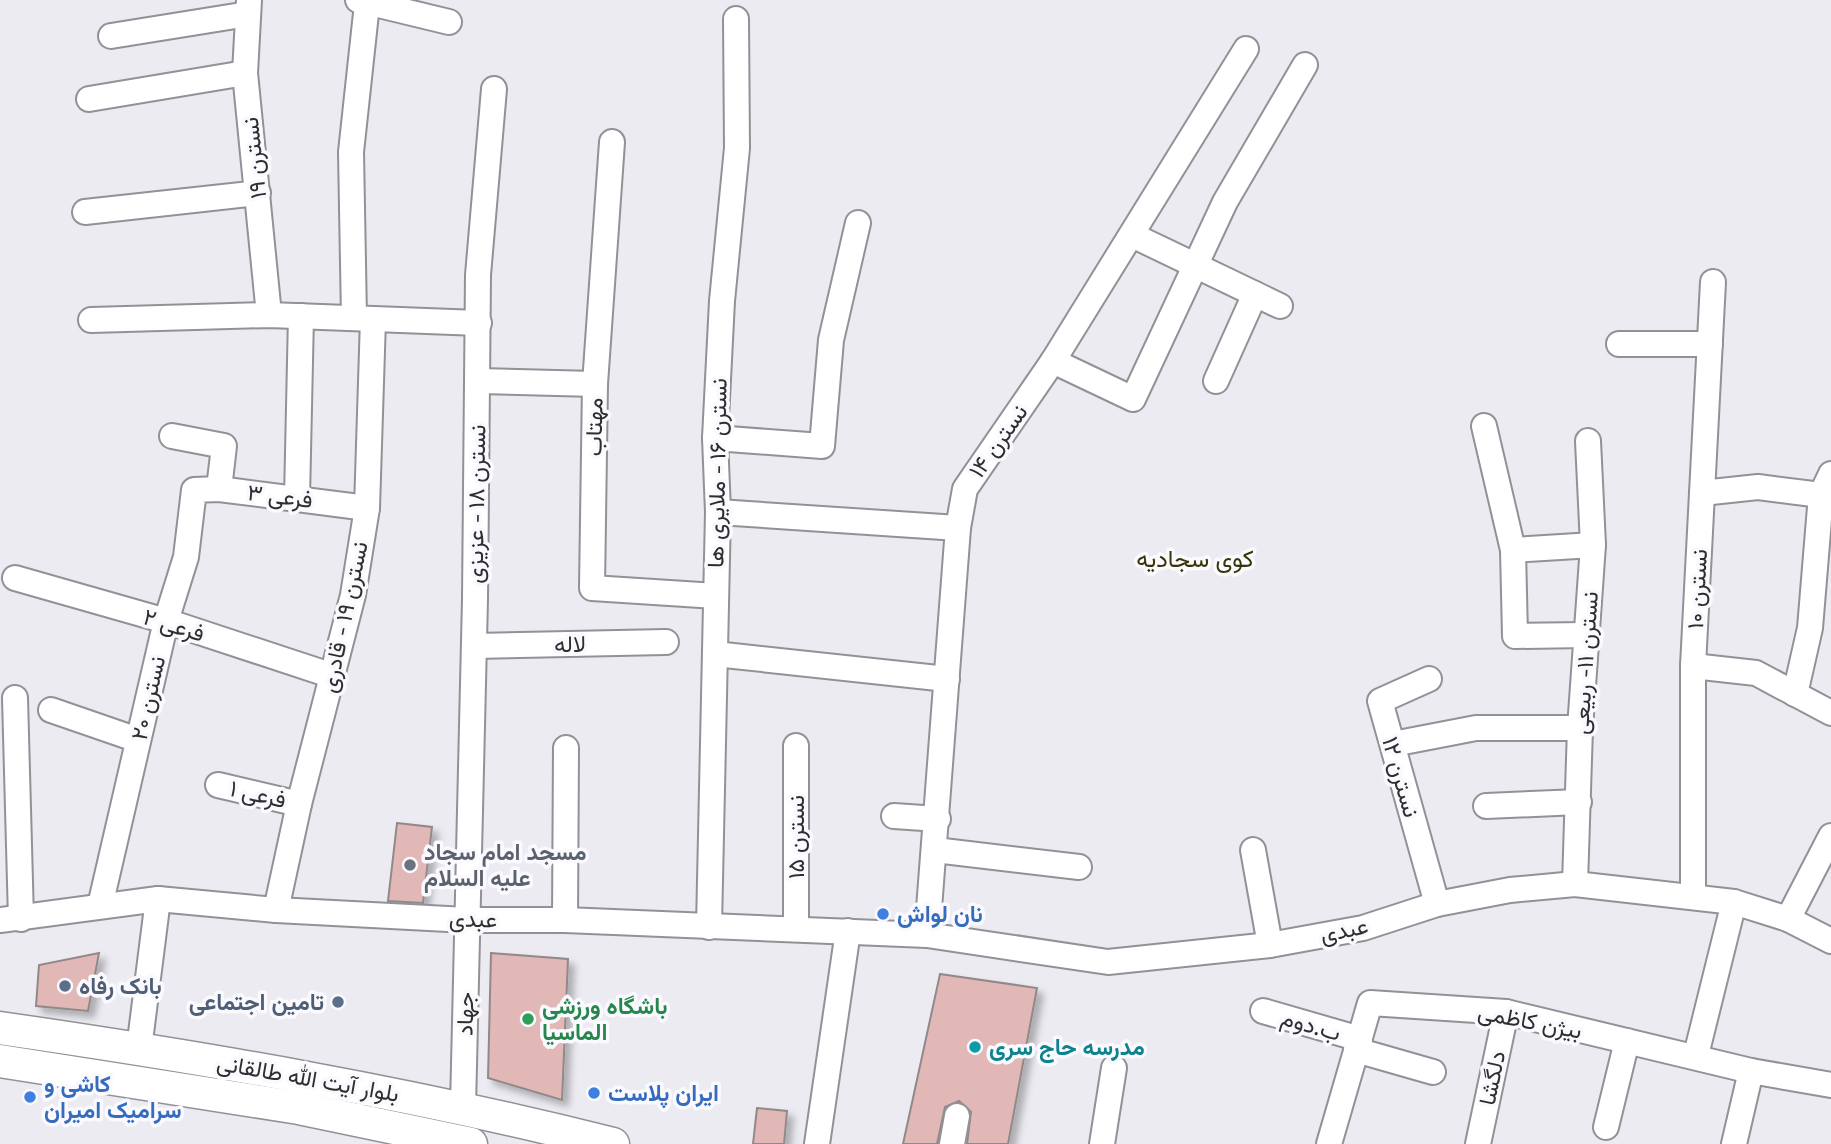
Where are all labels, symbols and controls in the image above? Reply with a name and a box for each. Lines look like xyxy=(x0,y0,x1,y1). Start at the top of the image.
street label: نسترن ۱۹ xyxy=(235,116,273,200)
street label: نسترن ۱۶ - ملایری ها xyxy=(700,378,734,568)
street label: مهتاب xyxy=(578,397,610,457)
street label: نسترن ۱۴ xyxy=(962,398,1034,484)
street label: نسترن ۱۸ - عزیزی xyxy=(460,424,492,584)
street label: فرعی ۳ xyxy=(246,477,314,515)
street label: نسترن ۱۹ - قادری xyxy=(313,538,375,696)
district label: کوی سجادیه xyxy=(1136,543,1254,574)
street label: نسترن ۱۰ xyxy=(1680,548,1714,630)
street label: نسترن ۱۱- ربیعی xyxy=(1565,590,1605,736)
street label: فرعی ۲ xyxy=(140,602,208,648)
street label: لاله xyxy=(554,629,586,659)
street label: نسترن ۲۰ xyxy=(124,653,172,743)
street label: نسترن ۱۲ xyxy=(1375,733,1427,821)
street label: فرعی ۱ xyxy=(227,773,289,815)
street label: نسترن ۱۵ xyxy=(781,795,811,879)
place label: مسجد امام سجاد علیه السلام xyxy=(424,837,586,893)
marker: مسجد امام سجاد علیه السلام xyxy=(402,857,418,873)
place label: نان لواش xyxy=(897,899,983,929)
street label: عبدی xyxy=(449,904,497,934)
marker: نان لواش xyxy=(875,906,891,922)
street label: عبدی xyxy=(1317,910,1371,950)
place label: بانک رفاه xyxy=(79,971,162,1001)
marker: بانک رفاه xyxy=(57,978,73,994)
place label: تامین اجتماعی xyxy=(189,987,324,1017)
place label: باشگاه ورزشی الماسیا xyxy=(542,991,668,1047)
street label: جهاد xyxy=(450,992,480,1036)
marker: تامین اجتماعی xyxy=(330,994,346,1010)
street label: بیژن کاظمی xyxy=(1475,996,1585,1046)
street label: ب.دوم xyxy=(1278,1002,1344,1048)
marker: باشگاه ورزشی الماسیا xyxy=(520,1011,536,1027)
place label: مدرسه حاج سری xyxy=(989,1032,1145,1063)
marker: مدرسه حاج سری xyxy=(967,1039,983,1055)
street label: بلوار آیت الله طالقانی xyxy=(214,1047,402,1109)
street label: دلگشا xyxy=(1472,1048,1512,1108)
place label: کاشی و سرامیک امیران xyxy=(44,1069,182,1125)
place label: ایران پلاست xyxy=(608,1078,719,1109)
marker: ایران پلاست xyxy=(586,1085,602,1101)
marker: کاشی و سرامیک امیران xyxy=(22,1089,38,1105)

